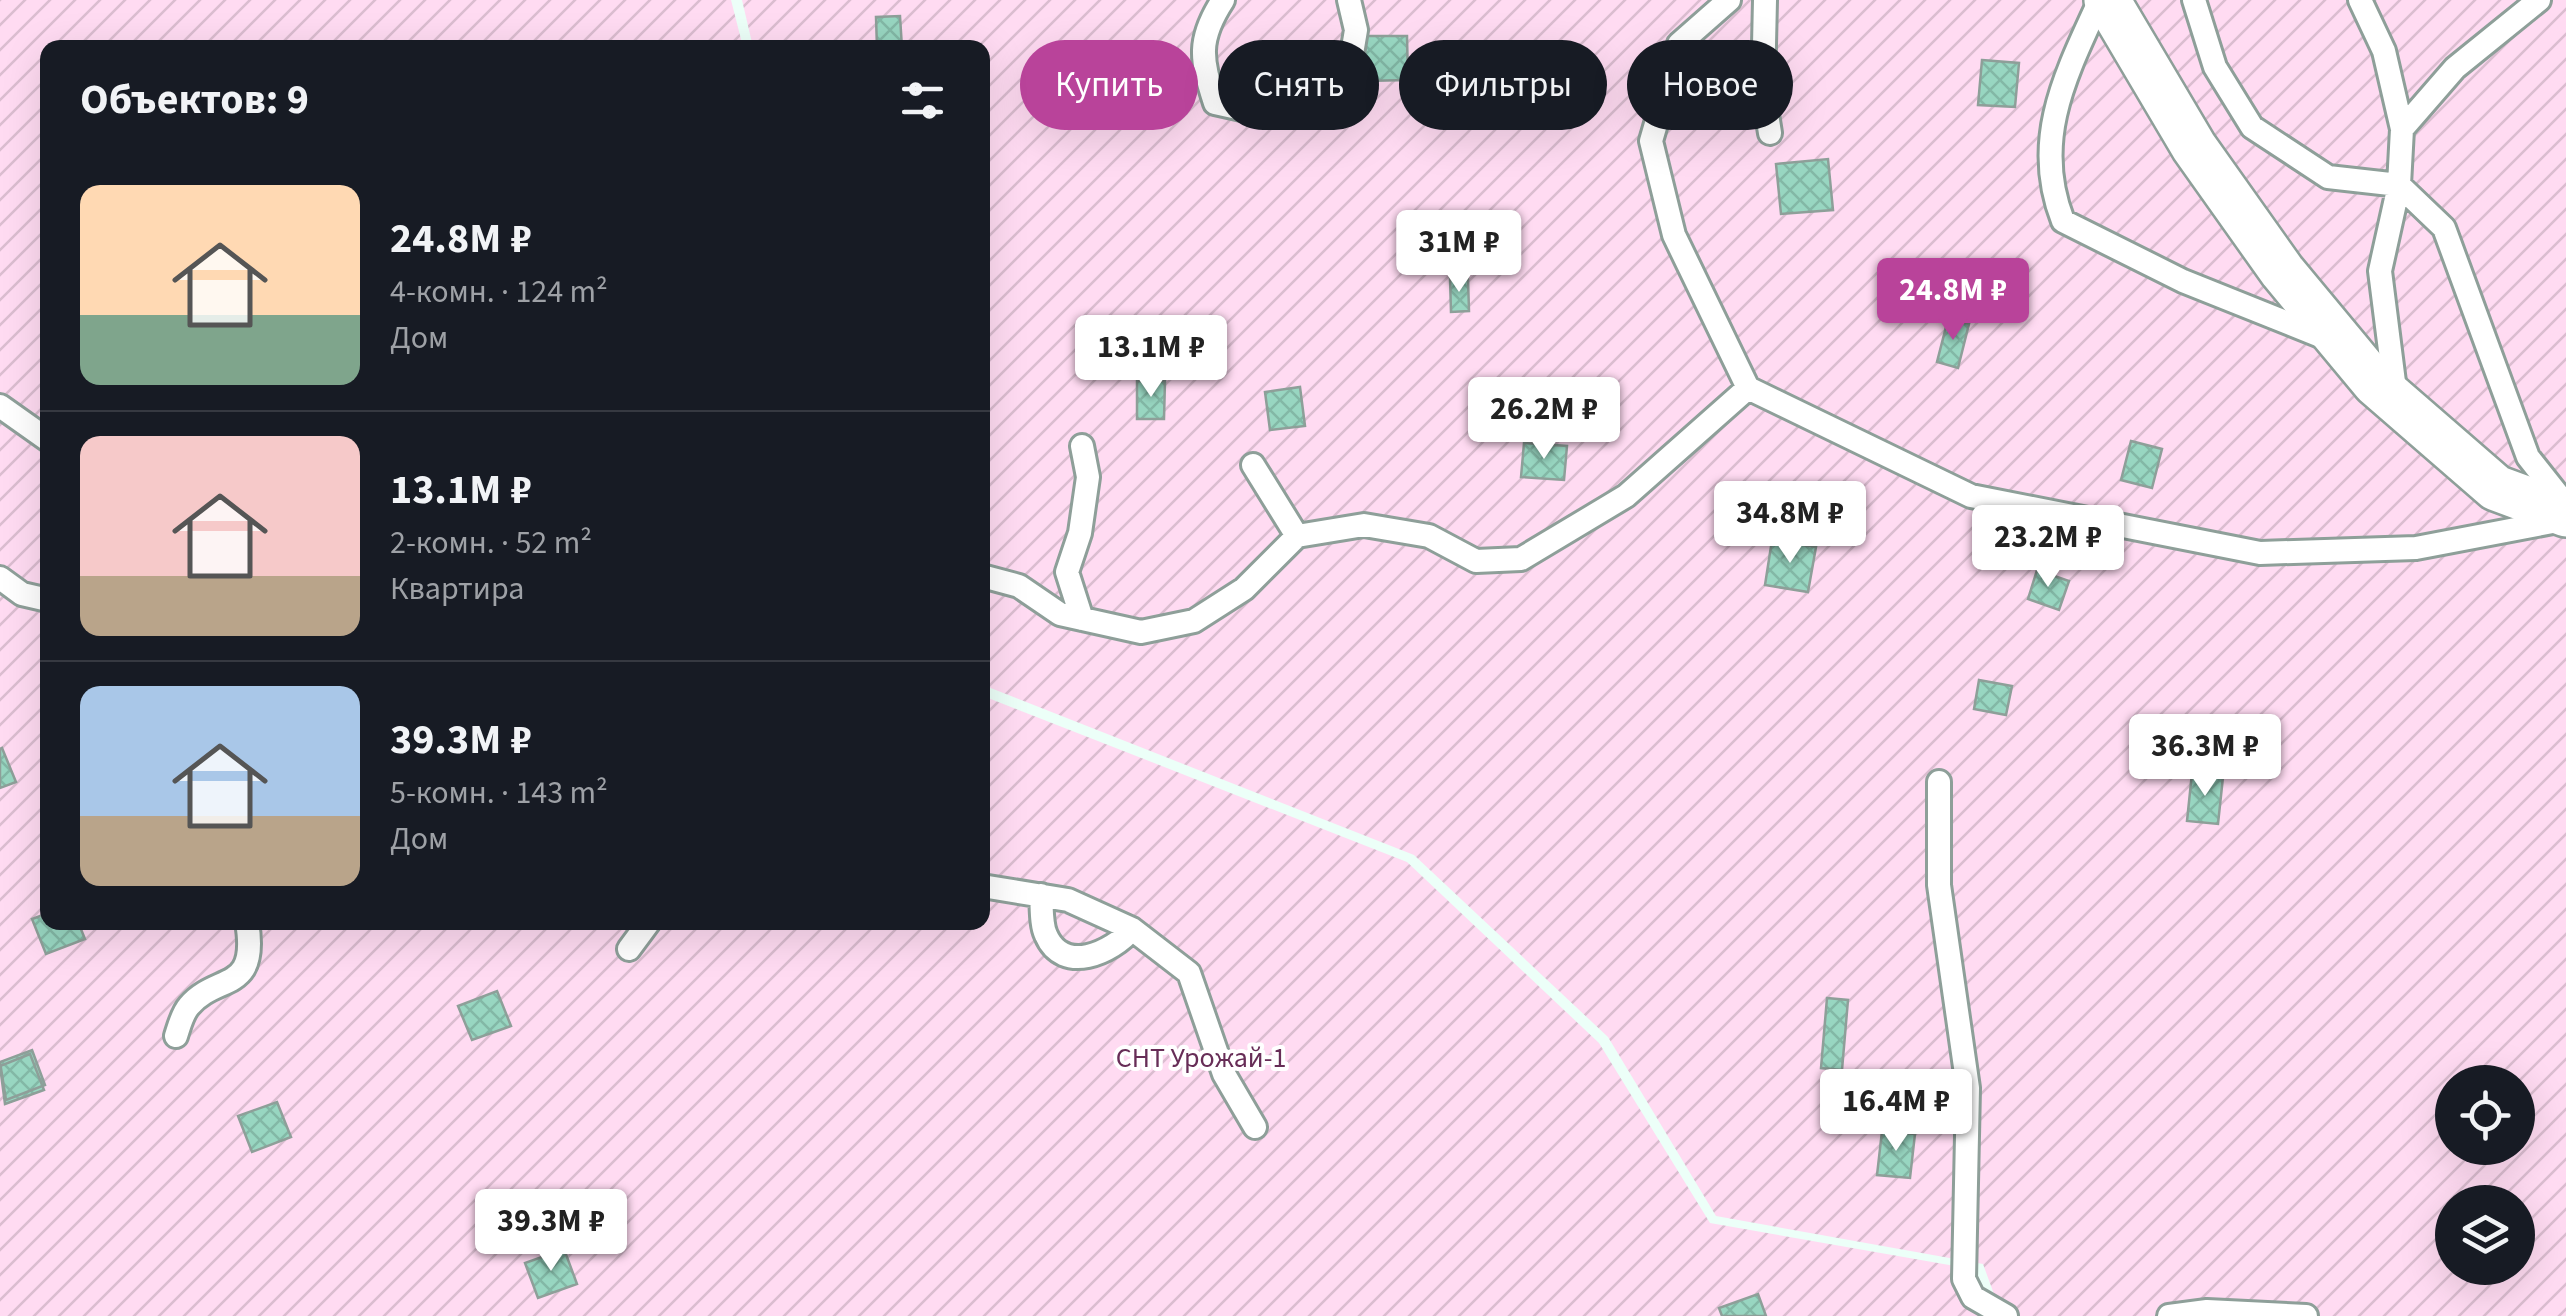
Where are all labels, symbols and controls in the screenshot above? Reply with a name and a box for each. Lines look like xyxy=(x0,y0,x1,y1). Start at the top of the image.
chip: Купить xyxy=(1020,40,1198,130)
chip: Снять xyxy=(1218,40,1379,130)
chip: Фильтры xyxy=(1399,40,1607,130)
chip: Новое xyxy=(1627,40,1793,130)
text: Объектов: 9 xyxy=(80,70,309,130)
icon: filters xyxy=(895,73,950,128)
text: 24.8M ₽ xyxy=(390,209,532,269)
pin: 31M ₽ xyxy=(1389,210,1529,295)
text: 31M ₽ xyxy=(1418,219,1500,265)
icon: home xyxy=(160,225,280,345)
pin: 24.8M ₽ xyxy=(1861,258,2045,343)
text: 24.8M ₽ xyxy=(1899,267,2007,313)
text: 4-комн. · 124 m² xyxy=(390,269,608,315)
text: Дом xyxy=(390,315,448,361)
pin: 13.1M ₽ xyxy=(1059,315,1243,400)
text: 13.1M ₽ xyxy=(1097,324,1205,370)
pin: 26.2M ₽ xyxy=(1452,377,1636,462)
text: 26.2M ₽ xyxy=(1490,386,1598,432)
text: 13.1M ₽ xyxy=(390,460,532,520)
icon: home xyxy=(160,476,280,596)
pin: 34.8M ₽ xyxy=(1698,481,1882,566)
text: 34.8M ₽ xyxy=(1736,490,1844,536)
pin: 23.2M ₽ xyxy=(1956,505,2140,590)
text: 23.2M ₽ xyxy=(1994,514,2102,560)
text: 2-комн. · 52 m² xyxy=(390,520,592,566)
text: Квартира xyxy=(390,566,524,612)
text: 39.3M ₽ xyxy=(390,710,532,770)
pin: 36.3M ₽ xyxy=(2113,714,2297,799)
text: 36.3M ₽ xyxy=(2151,723,2259,769)
icon: home xyxy=(160,726,280,846)
text: 5-комн. · 143 m² xyxy=(390,770,608,816)
text: Дом xyxy=(390,816,448,862)
park label: СНТ Урожай-1 xyxy=(1116,1038,1286,1078)
map controls xyxy=(2435,1065,2535,1285)
button: locate xyxy=(2435,1065,2535,1165)
pin: 16.4M ₽ xyxy=(1804,1069,1988,1154)
text: 16.4M ₽ xyxy=(1842,1078,1950,1124)
button: layers xyxy=(2435,1185,2535,1285)
pin: 39.3M ₽ xyxy=(459,1189,643,1274)
text: 39.3M ₽ xyxy=(497,1198,605,1244)

